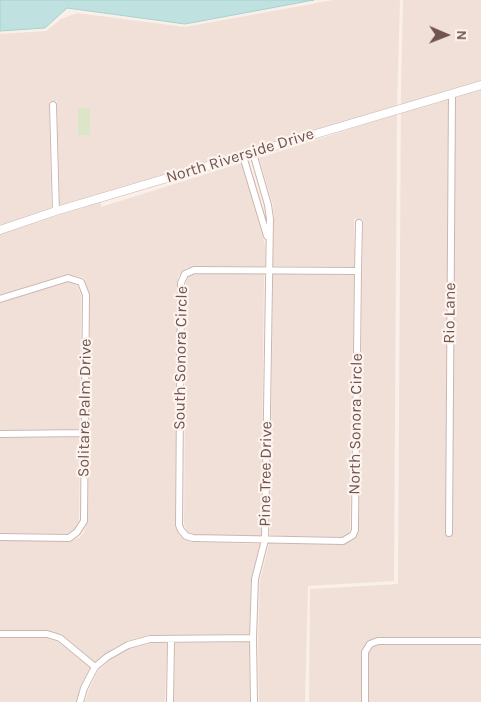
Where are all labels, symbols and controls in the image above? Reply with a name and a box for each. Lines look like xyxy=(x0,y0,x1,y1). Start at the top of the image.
north arrow xyxy=(421,10,471,60)
text: N xyxy=(453,30,470,40)
street label: North Riverside Drive xyxy=(164,124,316,188)
street label: Rio Lane xyxy=(440,282,460,344)
street label: South Sonora Circle xyxy=(170,286,192,430)
street label: Solitare Palm Drive xyxy=(74,339,96,477)
street label: North Sonora Circle xyxy=(345,353,367,495)
street label: Pine Tree Drive xyxy=(255,421,277,527)

